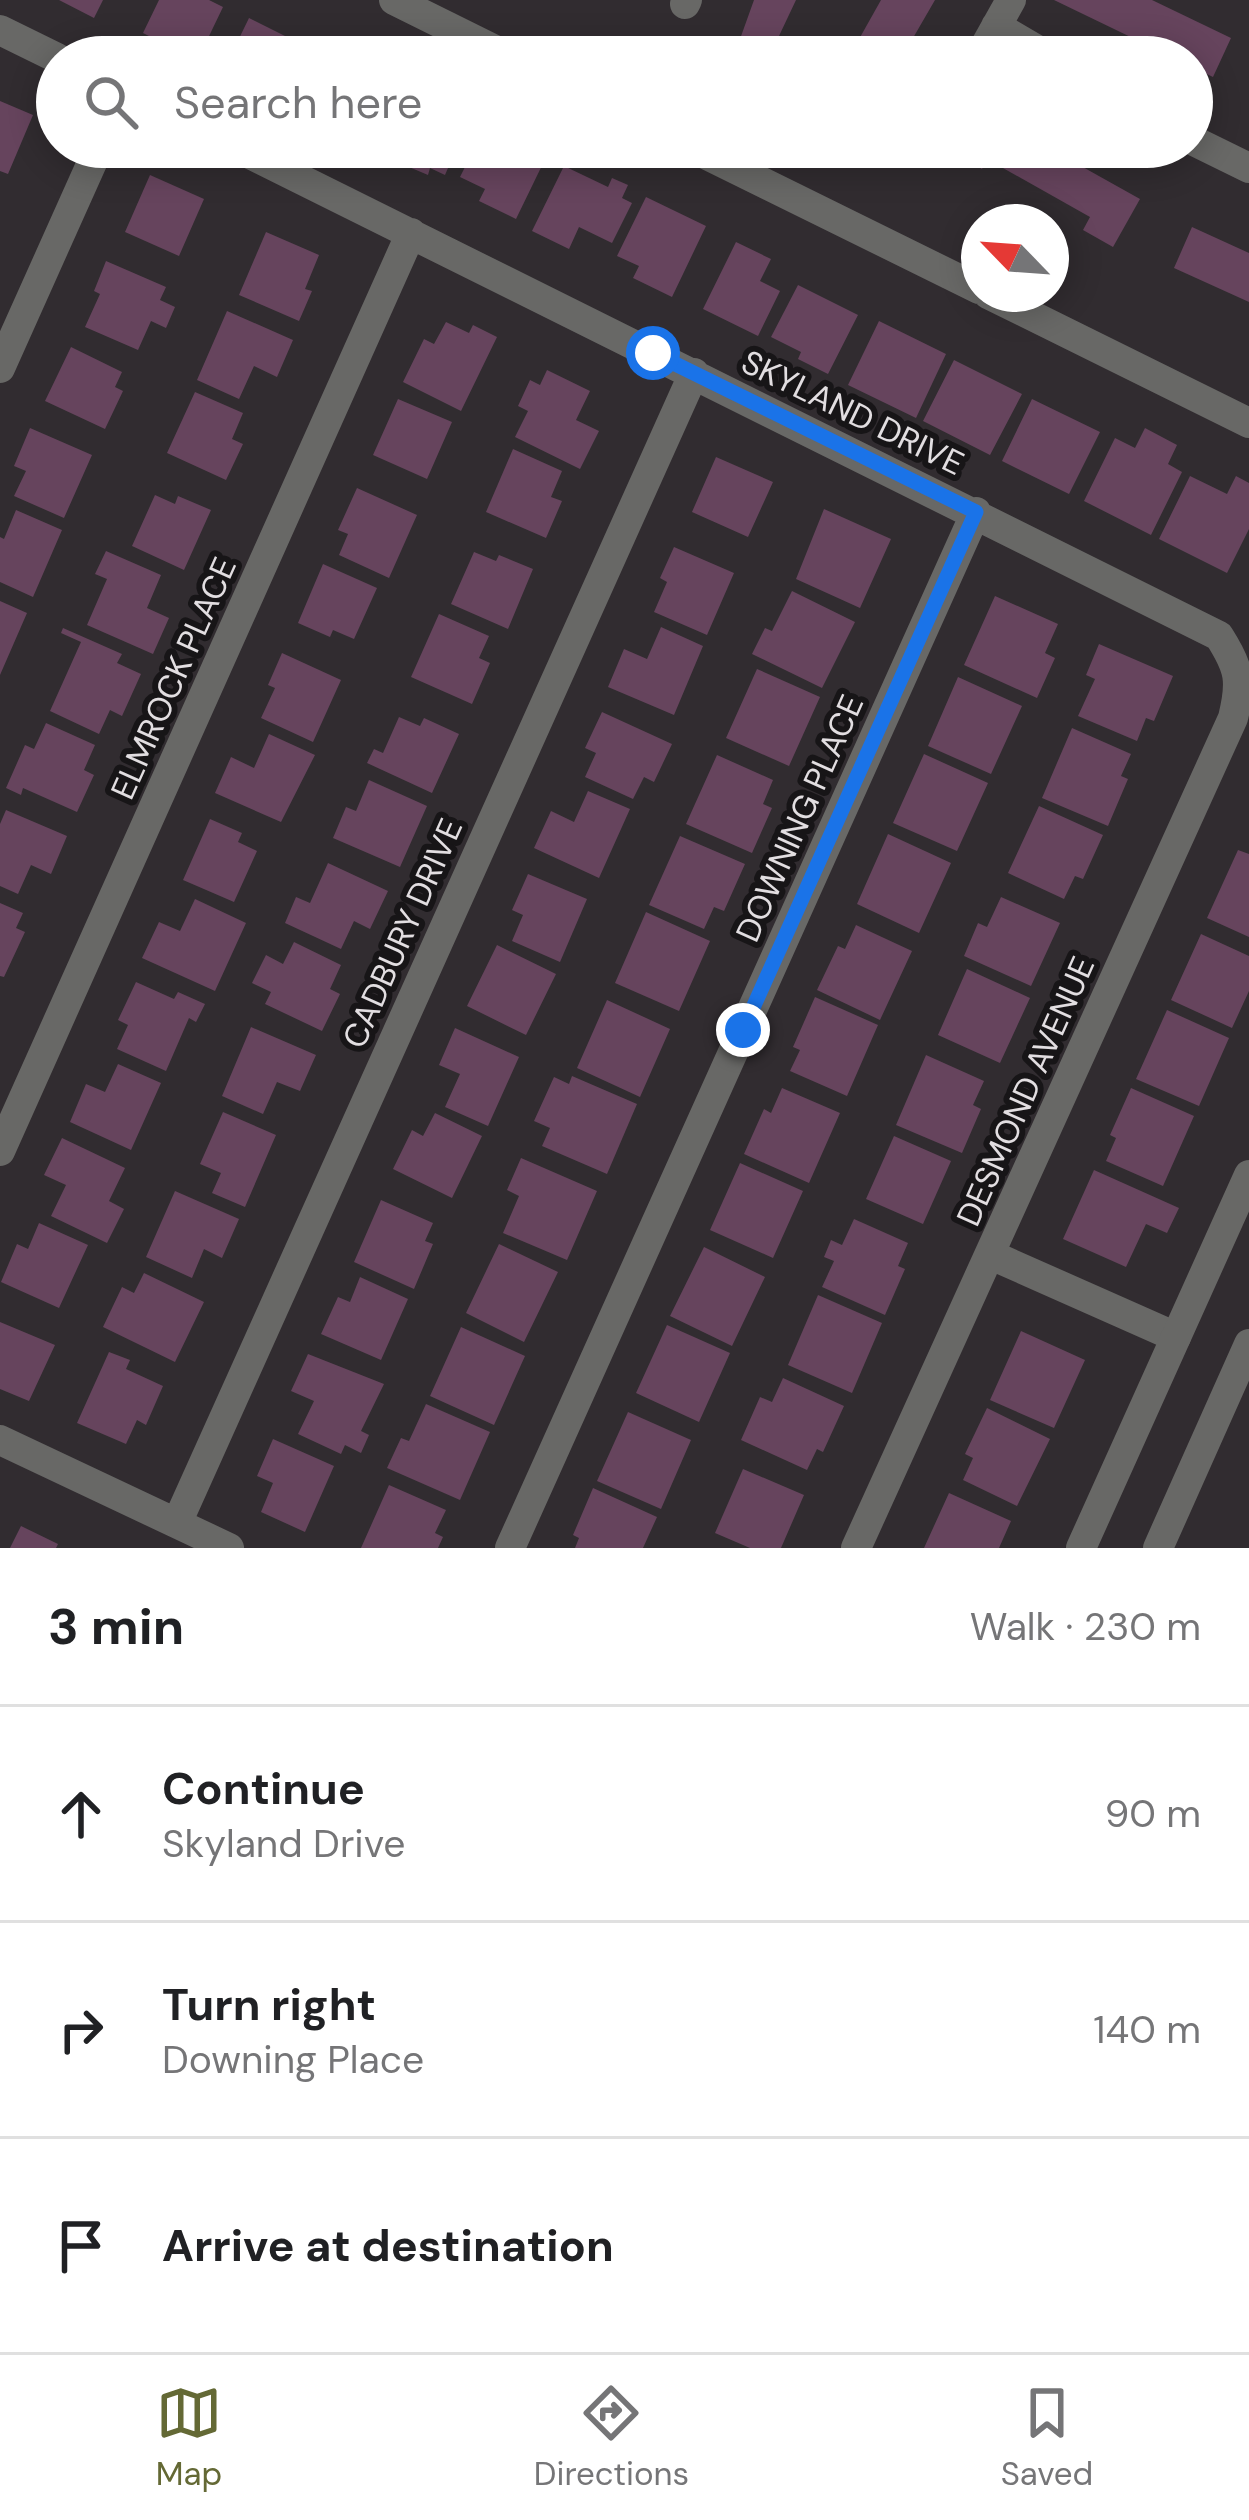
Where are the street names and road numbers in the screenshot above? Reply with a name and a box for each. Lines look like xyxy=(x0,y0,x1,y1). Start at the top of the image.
street label: SKYLAND DRIVE xyxy=(735,340,971,485)
street label: ELMROCK PLACE xyxy=(101,551,246,806)
street label: DOWNING PLACE xyxy=(726,688,873,948)
street label: CADBURY DRIVE xyxy=(333,812,472,1055)
street label: DESMOND AVENUE xyxy=(947,950,1104,1233)

